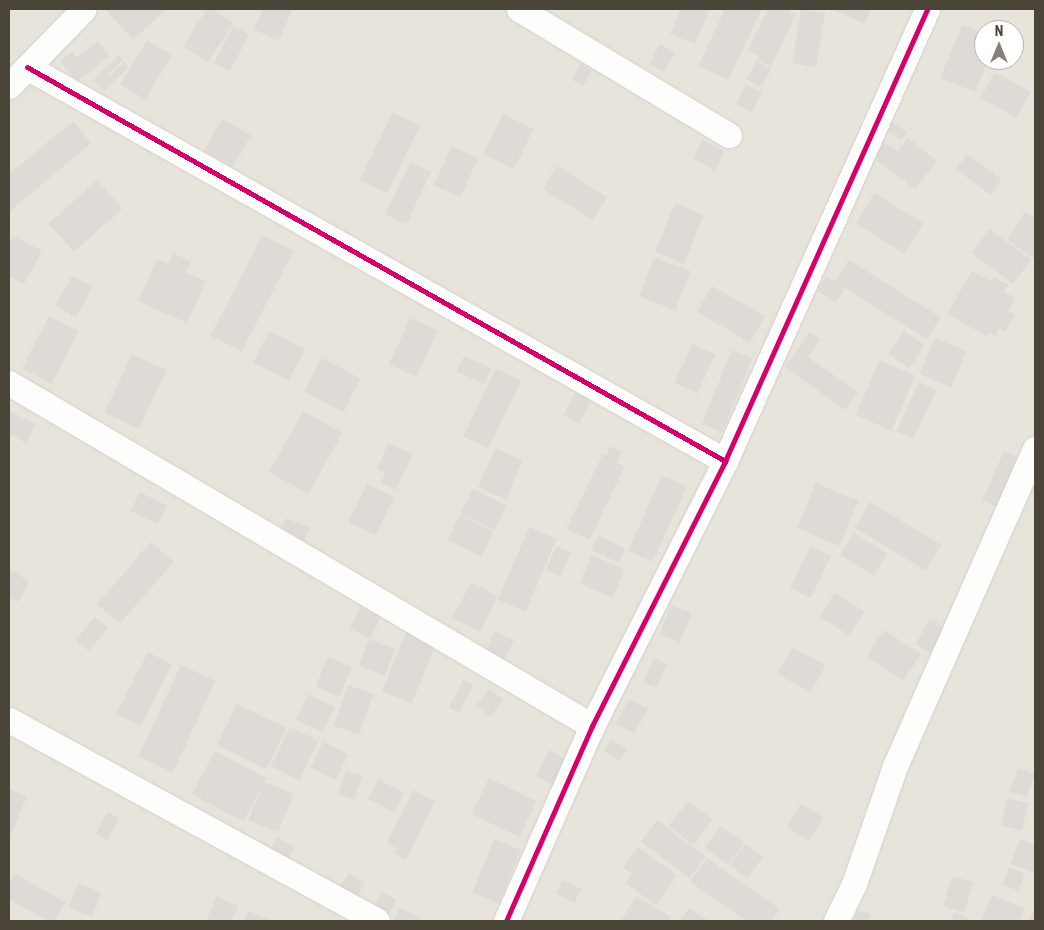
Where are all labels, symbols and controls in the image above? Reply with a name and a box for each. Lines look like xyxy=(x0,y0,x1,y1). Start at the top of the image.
north arrow xyxy=(974,20,1024,70)
text: N xyxy=(995,23,1003,39)

